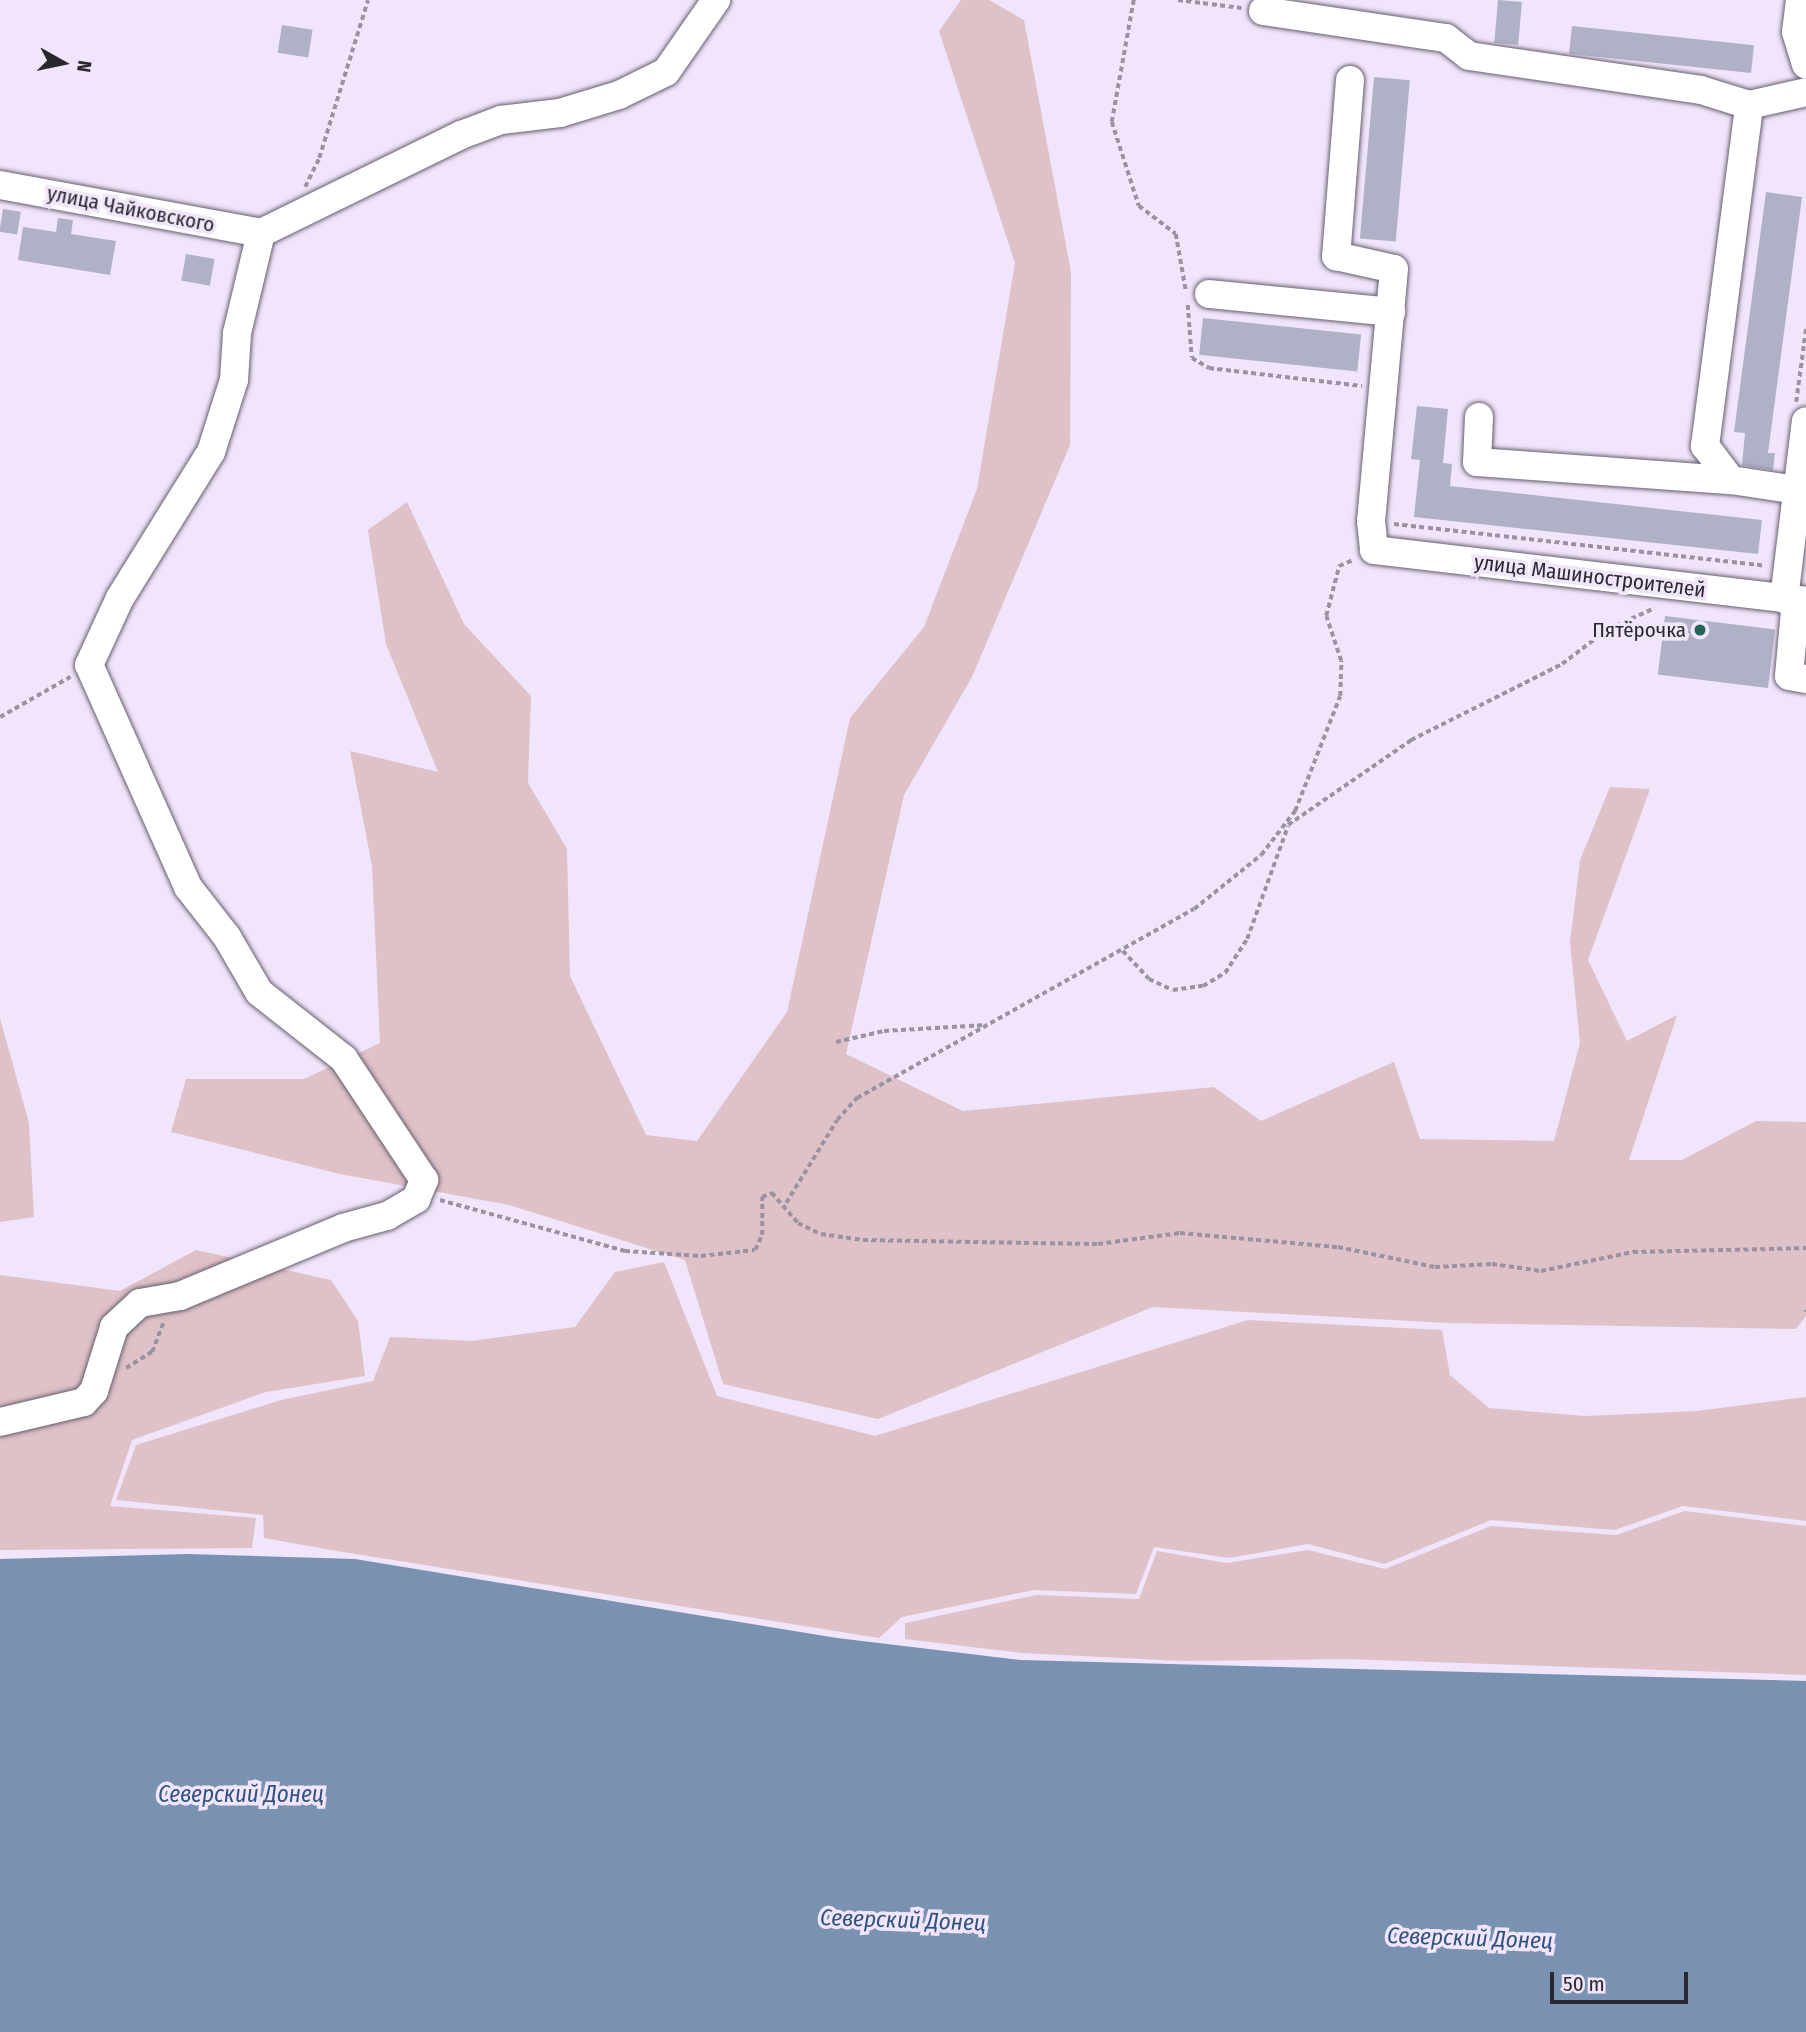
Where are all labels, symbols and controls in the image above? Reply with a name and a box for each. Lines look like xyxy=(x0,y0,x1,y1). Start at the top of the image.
north arrow xyxy=(28,28,98,98)
text: N xyxy=(72,59,96,74)
street label: улица Чайковского xyxy=(45,180,217,238)
street label: улица Машиностроителей xyxy=(1473,549,1707,603)
place label: Пятёрочка xyxy=(1592,617,1686,643)
marker: Пятёрочка xyxy=(1692,622,1708,638)
water label: Северский Донец xyxy=(158,1780,324,1808)
water label: Северский Донец xyxy=(820,1903,986,1937)
water label: Северский Донец xyxy=(1387,1921,1553,1955)
scale bar xyxy=(1554,1958,1692,2002)
text: 50 m xyxy=(1563,1971,1605,1997)

